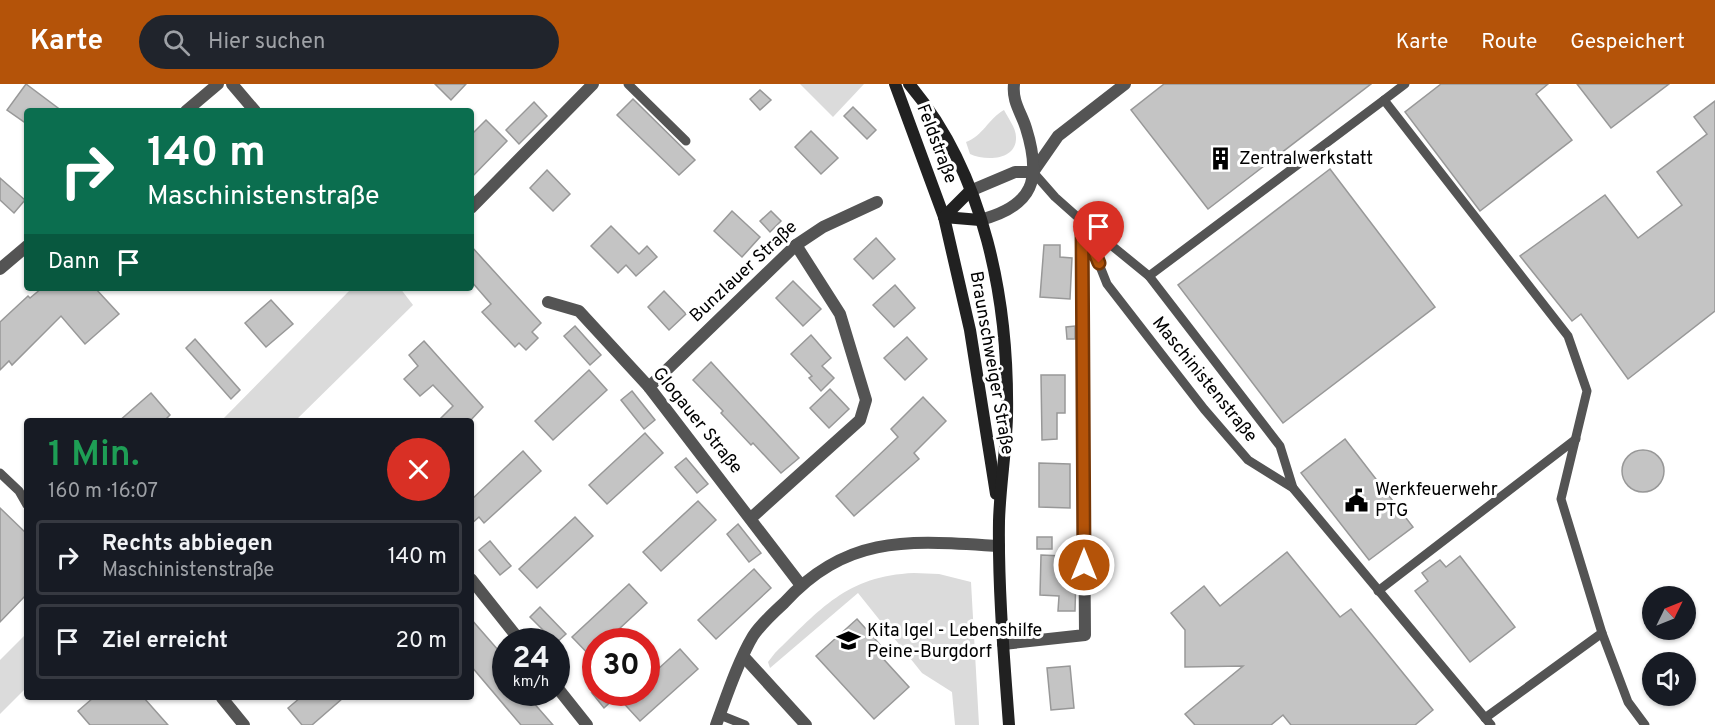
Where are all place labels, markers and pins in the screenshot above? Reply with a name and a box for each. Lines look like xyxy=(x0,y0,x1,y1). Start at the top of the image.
building icon: Zentralwerkstatt xyxy=(1208,146,1234,172)
place label: Zentralwerkstatt xyxy=(1239,148,1373,171)
pin xyxy=(1073,201,1124,263)
place label: Werkfeuerwehr PTG xyxy=(1375,479,1498,523)
public building icon: Werkfeuerwehr PTG xyxy=(1344,487,1370,513)
place label: Kita Igel - Lebenshilfe Peine-Burgdorf xyxy=(867,620,1042,664)
school or university icon: Kita Igel - Lebenshilfe Peine-Burgdorf xyxy=(836,628,862,654)

